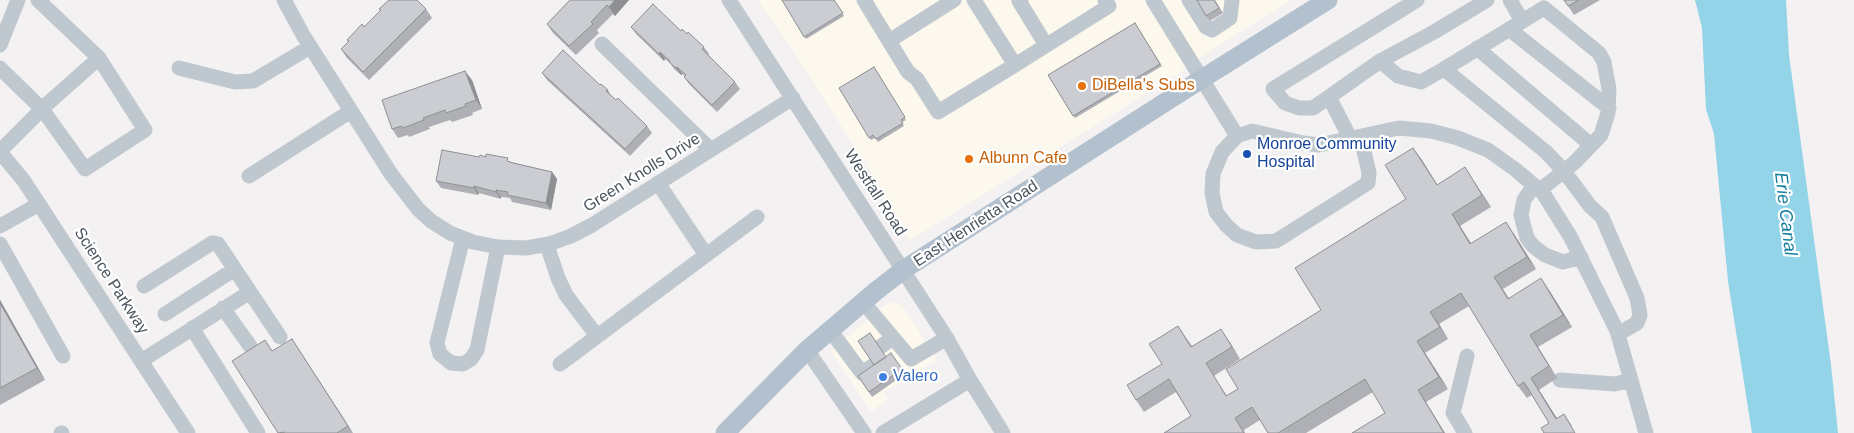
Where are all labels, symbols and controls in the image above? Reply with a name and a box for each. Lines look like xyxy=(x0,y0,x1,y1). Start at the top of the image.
place label: DiBella's Subs xyxy=(1092,76,1195,96)
marker: DiBella's Subs xyxy=(1076,80,1088,92)
street label: Green Knolls Drive xyxy=(580,129,704,217)
place label: Monroe Community Hospital xyxy=(1257,135,1397,173)
street label: Westfall Road xyxy=(840,146,910,240)
marker: Monroe Community Hospital xyxy=(1241,148,1253,160)
place label: Albunn Cafe xyxy=(979,149,1067,169)
marker: Albunn Cafe xyxy=(963,153,975,165)
water label: Erie Canal xyxy=(1769,171,1801,257)
street label: East Henrietta Road xyxy=(910,177,1042,271)
street label: Science Parkway xyxy=(70,224,152,338)
place label: Valero xyxy=(893,367,938,387)
marker: Valero xyxy=(877,371,889,383)

